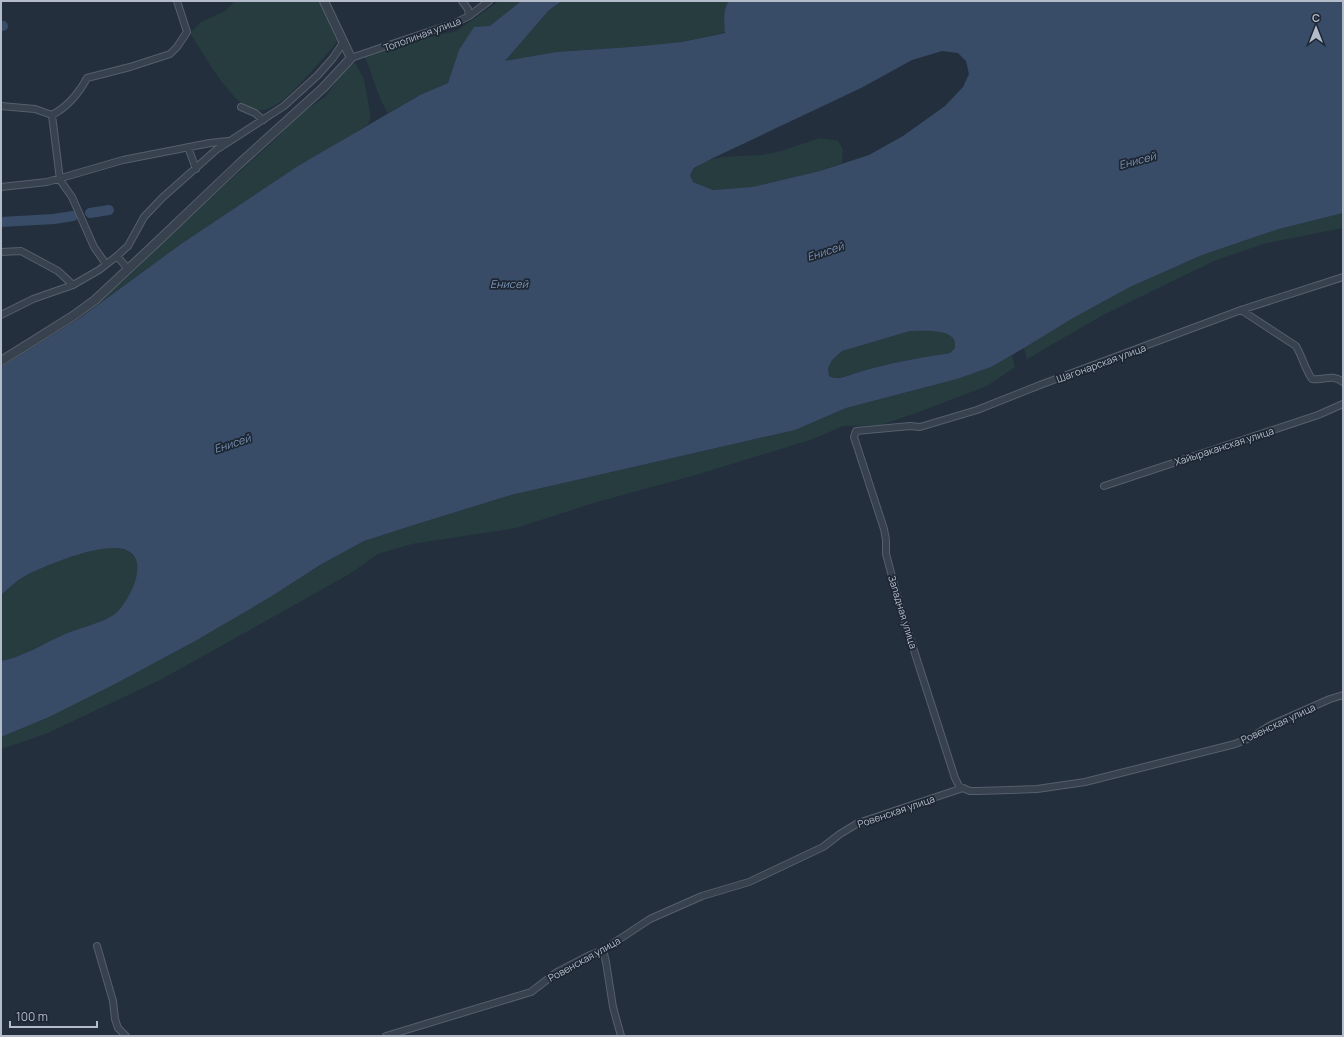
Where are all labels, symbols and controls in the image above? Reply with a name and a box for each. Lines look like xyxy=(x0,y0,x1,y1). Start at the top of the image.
north arrow xyxy=(1296,8,1336,48)
text: С xyxy=(1312,10,1320,25)
street label: Тополиная улица xyxy=(381,14,463,54)
water label: Енисей xyxy=(1117,148,1158,172)
water label: Енисей xyxy=(805,238,846,264)
water label: Енисей xyxy=(490,276,529,291)
street label: Шагонарская улица xyxy=(1054,340,1148,386)
street label: Хайыраканская улица xyxy=(1173,423,1275,469)
water label: Енисей xyxy=(212,430,253,456)
street label: Западная улица xyxy=(885,574,921,650)
street label: Ровенская улица xyxy=(1238,700,1318,746)
street label: Ровенская улица xyxy=(855,791,937,831)
street label: Ровенская улица xyxy=(545,933,623,985)
scale bar xyxy=(10,1003,97,1029)
text: 100 m xyxy=(16,1008,48,1025)

